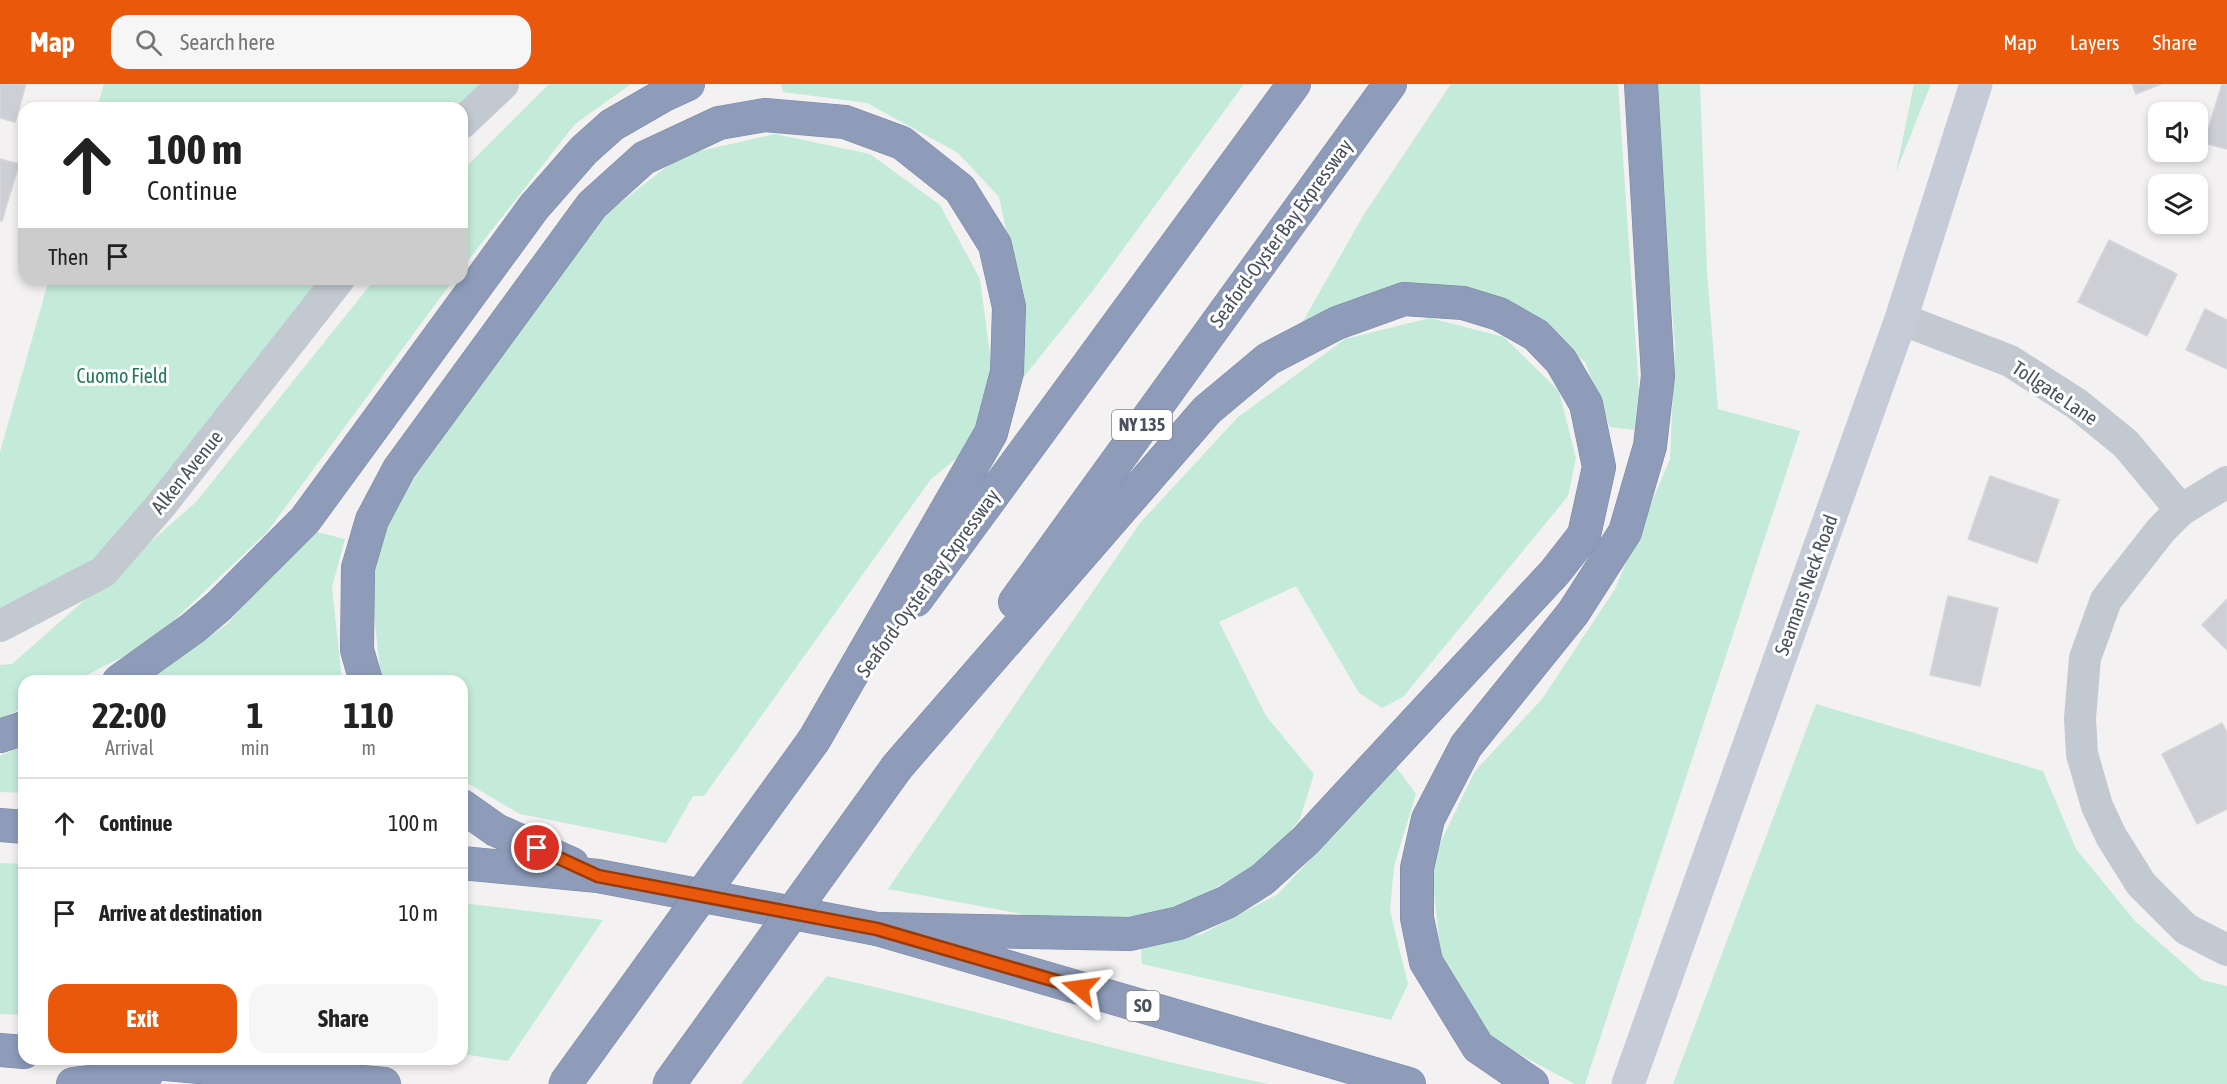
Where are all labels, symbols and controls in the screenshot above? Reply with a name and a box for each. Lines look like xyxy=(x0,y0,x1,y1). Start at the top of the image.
search box xyxy=(111,15,531,69)
text: Map xyxy=(30,26,75,58)
icon: search xyxy=(132,26,165,59)
text: Search here xyxy=(180,29,275,55)
text: Map xyxy=(2003,30,2037,54)
text: Layers xyxy=(2070,30,2120,54)
text: Share xyxy=(2153,30,2197,54)
map controls xyxy=(2148,102,2208,234)
button: sound xyxy=(2148,102,2208,162)
text: 100 m xyxy=(147,125,242,173)
icon: ahead xyxy=(48,126,126,204)
street label: Seaford-Oyster Bay Expressway xyxy=(1205,134,1356,331)
button: layers xyxy=(2148,174,2208,234)
text: Continue xyxy=(147,175,237,206)
icon: arrive xyxy=(101,240,134,273)
text: Then xyxy=(48,244,89,270)
street label: Tollgate Lane xyxy=(2008,356,2102,430)
park label: Cuomo Field xyxy=(77,364,167,387)
road number: NY 135 xyxy=(1112,410,1172,440)
street label: Alken Avenue xyxy=(146,425,227,518)
street label: Seaford-Oyster Bay Expressway xyxy=(852,484,1003,681)
street label: Seamans Neck Road xyxy=(1769,511,1842,658)
text: 22:00 xyxy=(92,694,167,736)
text: 1 xyxy=(247,694,263,736)
text: 110 xyxy=(343,694,394,736)
text: Arrival xyxy=(105,736,154,759)
text: min xyxy=(241,736,269,759)
text: m xyxy=(361,736,376,759)
icon: ahead xyxy=(48,807,81,840)
text: Continue xyxy=(99,810,173,836)
text: 100 m xyxy=(388,810,438,836)
pin xyxy=(511,822,562,873)
icon: arrive xyxy=(520,831,553,864)
icon: arrive xyxy=(48,897,81,930)
text: Arrive at destination xyxy=(99,900,262,926)
text: 10 m xyxy=(398,900,438,926)
position arrow xyxy=(1048,956,1112,1020)
button: Exit xyxy=(48,984,237,1053)
button: Share xyxy=(249,984,438,1053)
road number: SO xyxy=(1126,991,1160,1021)

